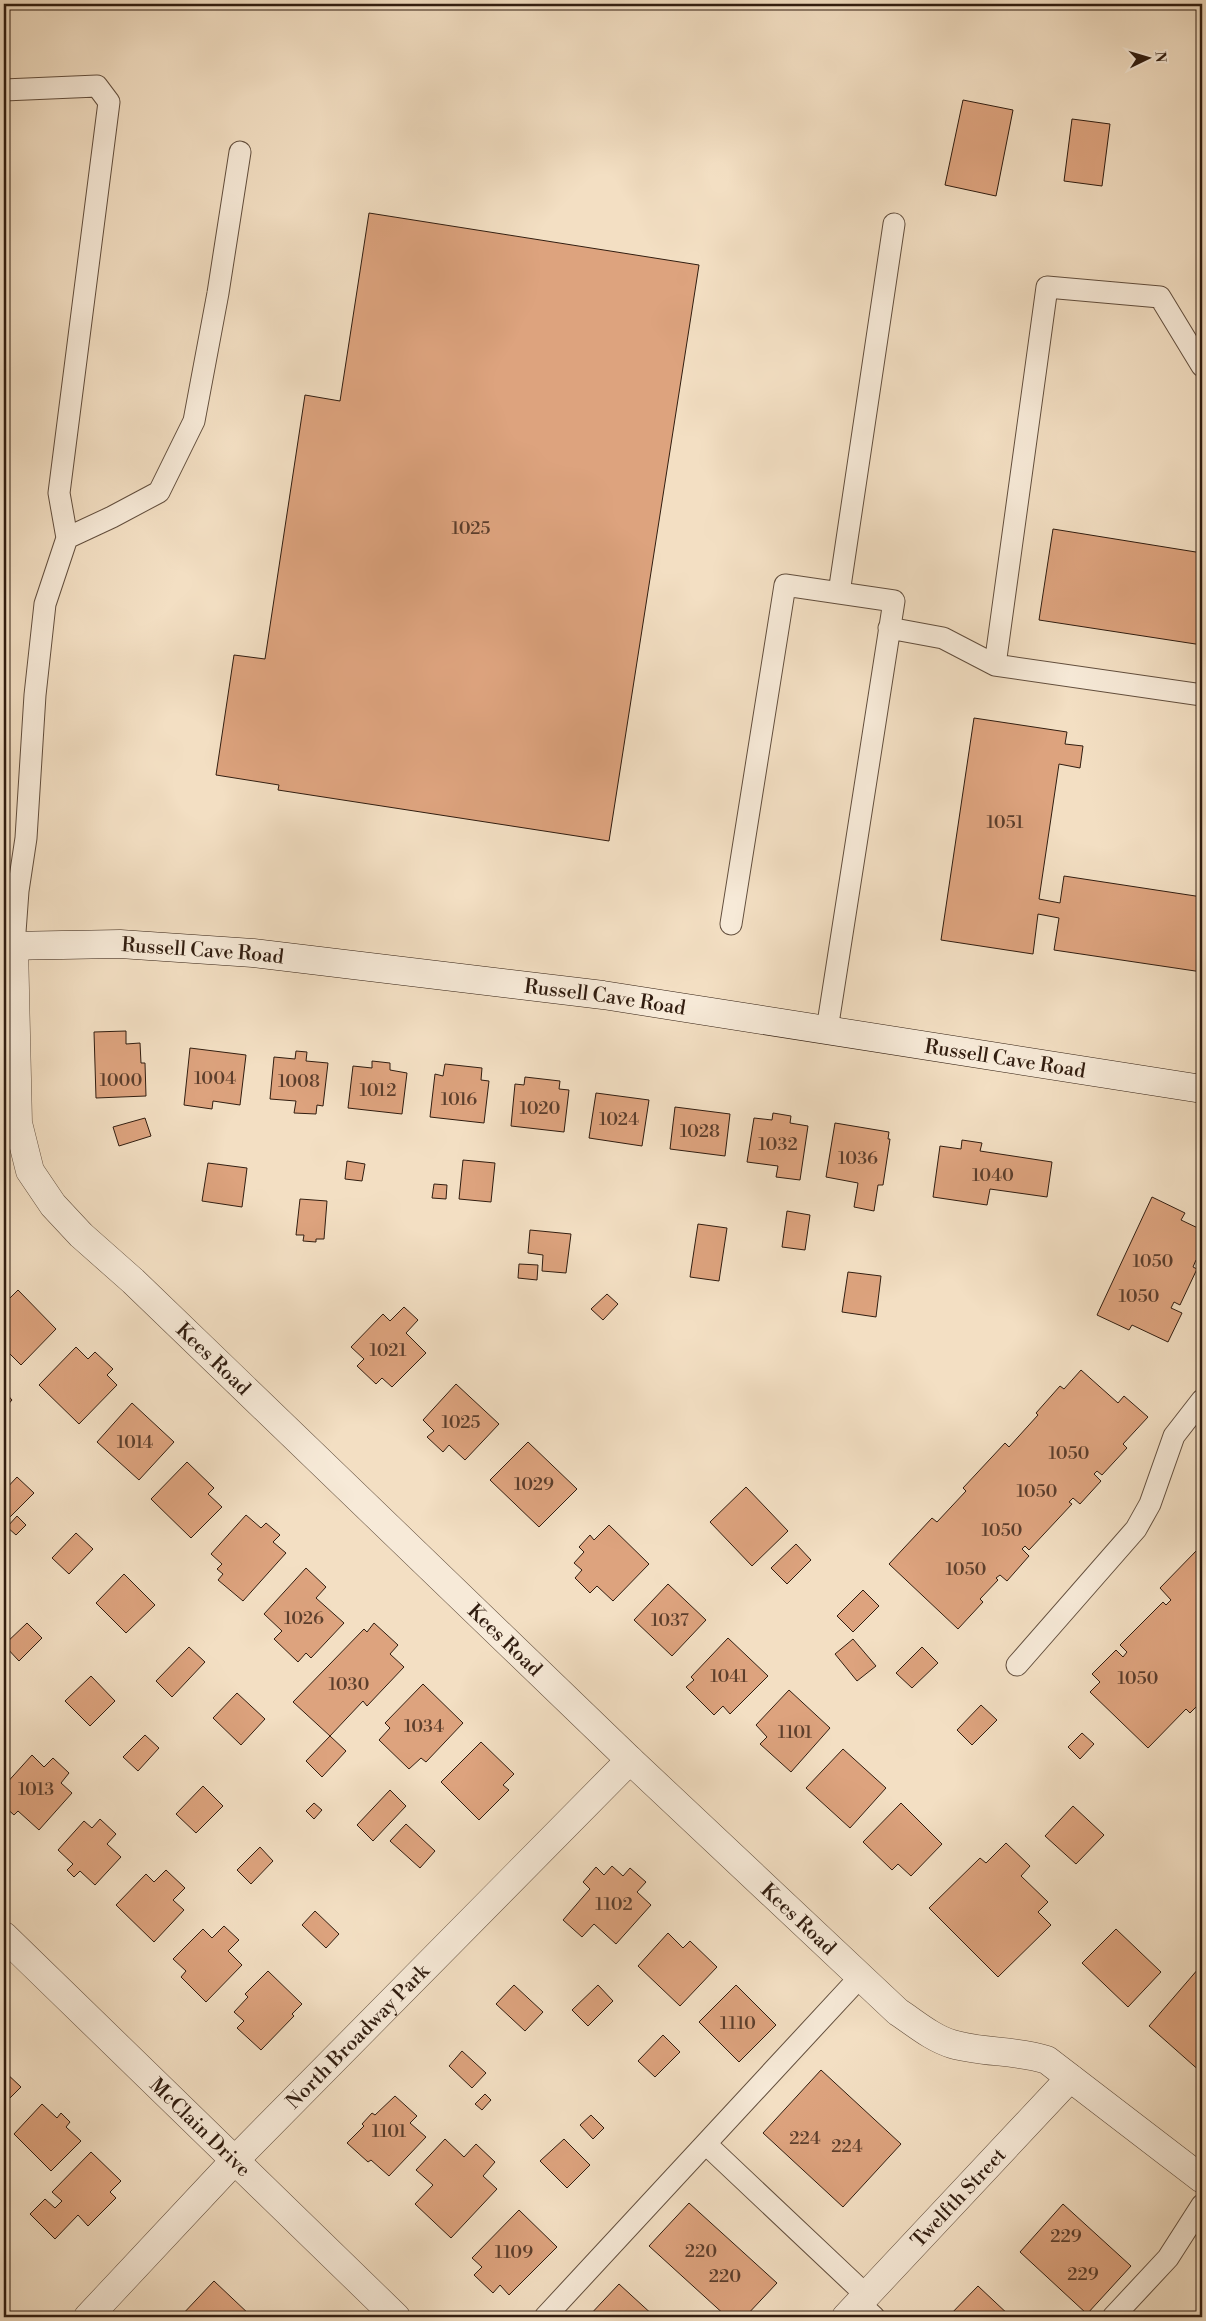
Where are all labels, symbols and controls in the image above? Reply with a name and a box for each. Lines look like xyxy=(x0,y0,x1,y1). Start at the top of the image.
north arrow xyxy=(1124,32,1174,82)
text: N xyxy=(1151,51,1169,63)
house number: 1025 xyxy=(451,517,491,540)
house number: 1051 xyxy=(987,811,1024,834)
street label: Russell Cave Road xyxy=(121,933,286,971)
street label: Russell Cave Road xyxy=(523,975,688,1022)
street label: Russell Cave Road xyxy=(923,1035,1088,1085)
house number: 1004 xyxy=(194,1067,236,1090)
house number: 1000 xyxy=(100,1069,143,1092)
house number: 1008 xyxy=(278,1070,320,1093)
house number: 1012 xyxy=(360,1079,396,1102)
house number: 1016 xyxy=(441,1088,477,1111)
house number: 1020 xyxy=(519,1097,561,1120)
house number: 1024 xyxy=(599,1108,639,1131)
house number: 1028 xyxy=(680,1120,720,1143)
house number: 1032 xyxy=(758,1133,798,1156)
house number: 1036 xyxy=(838,1147,878,1170)
house number: 1040 xyxy=(972,1164,1014,1187)
house number: 1050 xyxy=(1133,1250,1174,1273)
house number: 1050 xyxy=(1119,1285,1160,1308)
street label: Kees Road xyxy=(170,1318,256,1402)
house number: 1021 xyxy=(369,1339,407,1362)
house number: 1025 xyxy=(441,1411,481,1434)
house number: 1014 xyxy=(117,1431,153,1454)
house number: 1050 xyxy=(1049,1442,1090,1465)
house number: 1029 xyxy=(514,1473,554,1496)
house number: 1050 xyxy=(1017,1480,1058,1503)
house number: 1050 xyxy=(982,1519,1023,1542)
house number: 1050 xyxy=(946,1558,987,1581)
street label: Kees Road xyxy=(462,1599,547,1683)
house number: 1026 xyxy=(284,1607,324,1630)
house number: 1037 xyxy=(651,1609,689,1632)
house number: 1041 xyxy=(710,1665,748,1688)
house number: 1050 xyxy=(1118,1667,1159,1690)
house number: 1030 xyxy=(329,1673,370,1696)
house number: 1034 xyxy=(404,1715,444,1738)
house number: 1101 xyxy=(778,1721,813,1744)
house number: 1013 xyxy=(18,1778,54,1801)
street label: Kees Road xyxy=(755,1879,841,1962)
house number: 1102 xyxy=(595,1893,633,1916)
street label: North Broadway Park xyxy=(281,1959,436,2115)
house number: 1110 xyxy=(720,2012,756,2035)
street label: McClain Drive xyxy=(144,2073,255,2183)
house number: 1101 xyxy=(372,2120,407,2143)
house number: 224 xyxy=(789,2127,821,2150)
house number: 224 xyxy=(831,2135,863,2158)
street label: Twelfth Street xyxy=(906,2143,1012,2254)
house number: 229 xyxy=(1050,2225,1082,2248)
house number: 220 xyxy=(685,2240,717,2263)
house number: 1109 xyxy=(495,2241,533,2264)
house number: 229 xyxy=(1067,2263,1099,2286)
house number: 220 xyxy=(709,2265,741,2288)

